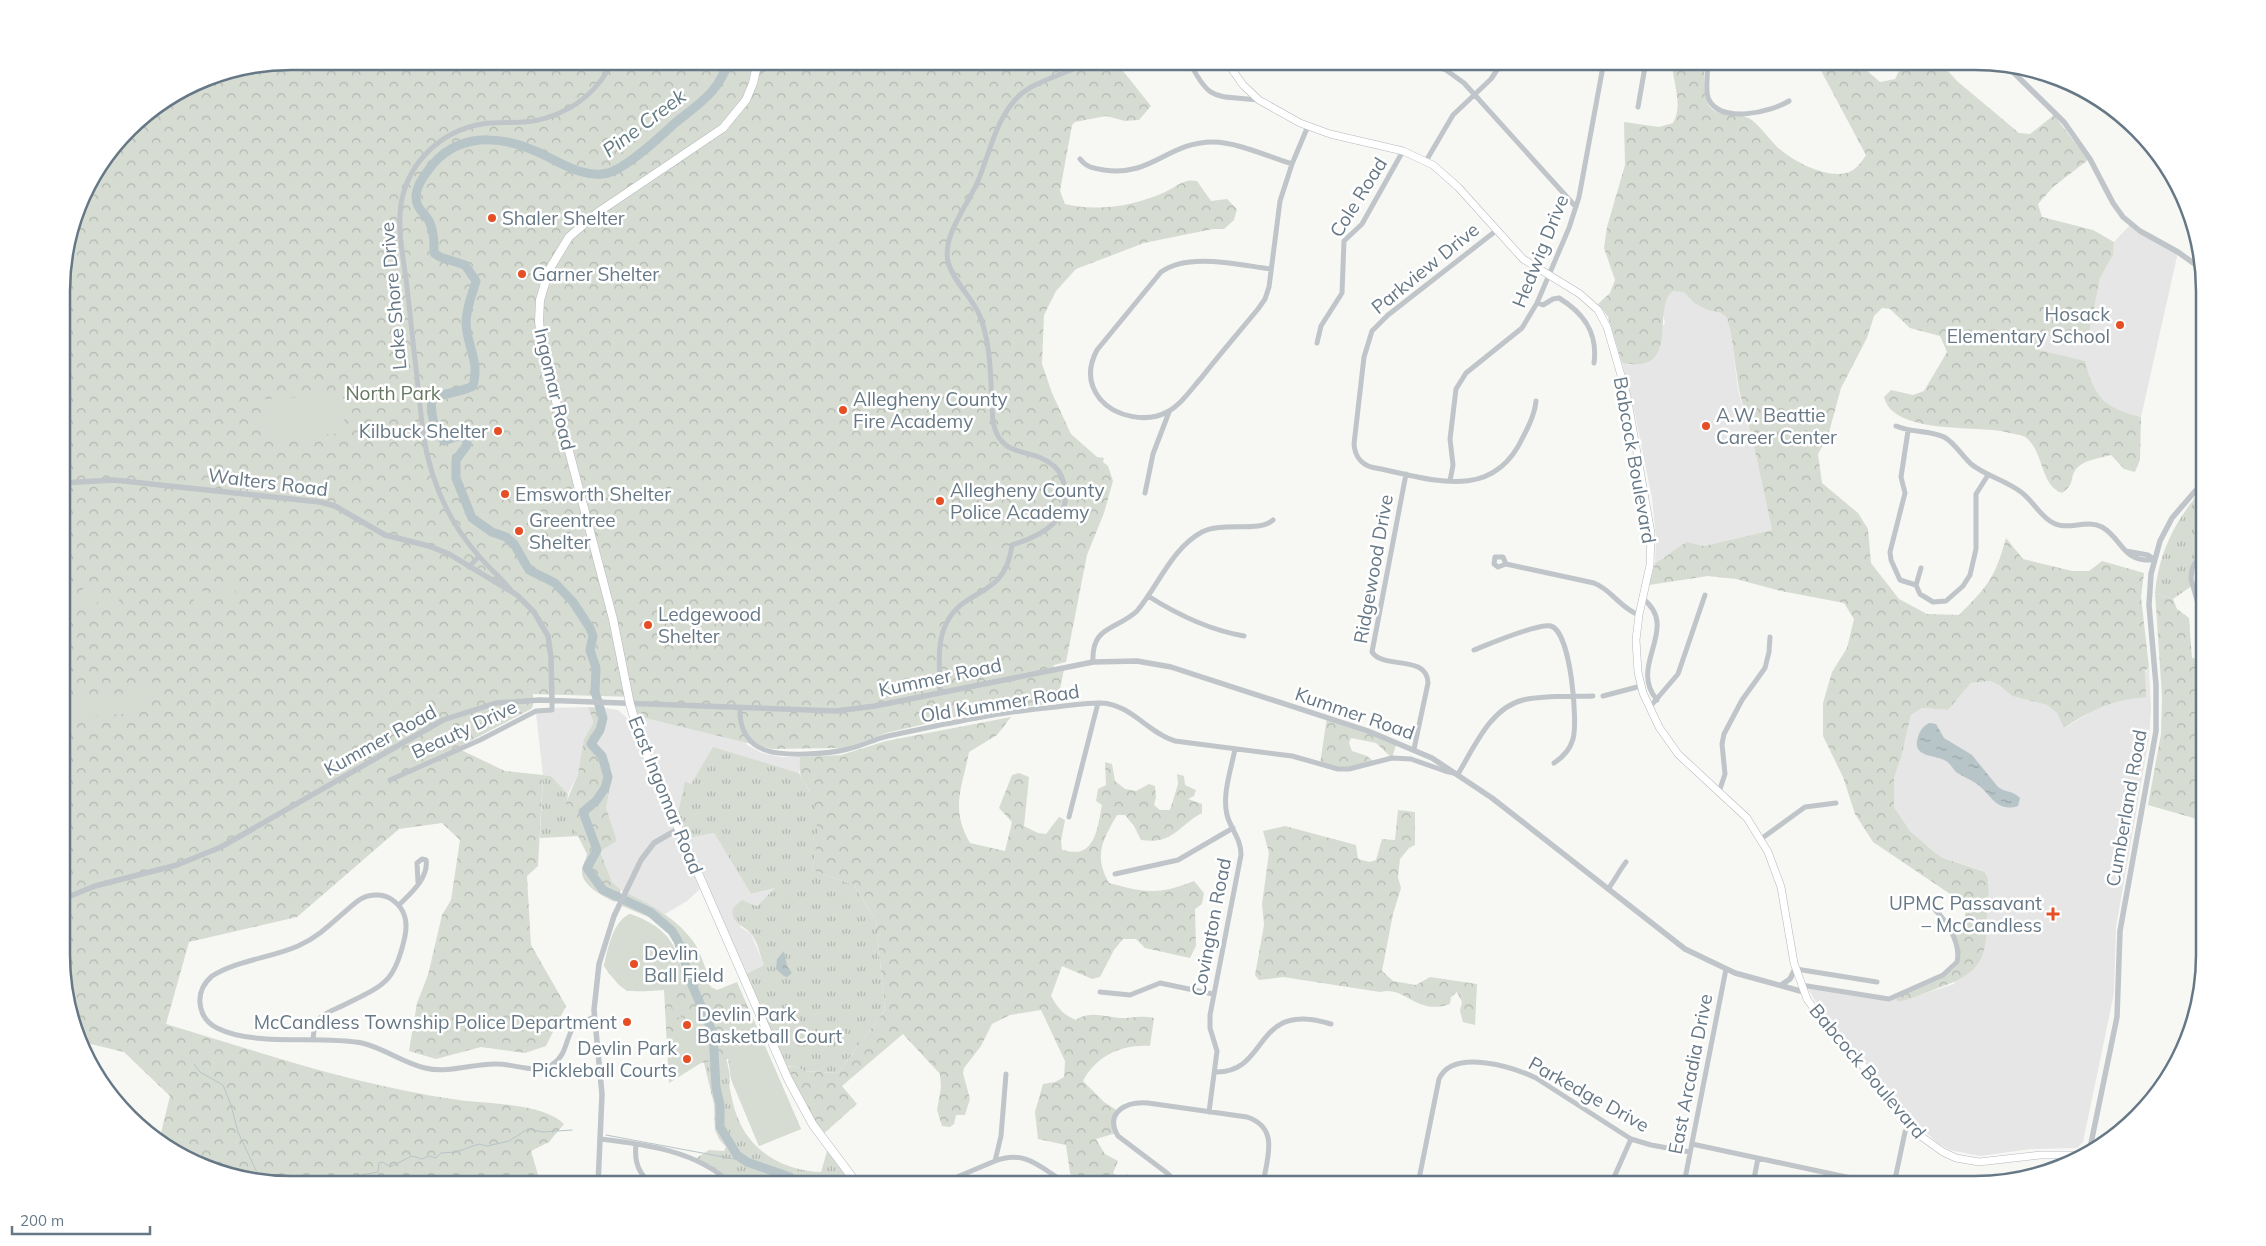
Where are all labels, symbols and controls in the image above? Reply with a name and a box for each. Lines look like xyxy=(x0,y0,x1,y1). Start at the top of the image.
water label: Pine Creek xyxy=(597,83,691,162)
street label: Cole Road xyxy=(1324,153,1392,241)
street label: Hedwig Drive xyxy=(1506,191,1574,311)
place label: Shaler Shelter xyxy=(502,206,625,230)
marker: Shaler Shelter xyxy=(486,212,498,224)
street label: Parkview Drive xyxy=(1366,217,1484,319)
street label: Lake Shore Drive xyxy=(375,221,411,371)
place label: Garner Shelter xyxy=(532,262,659,286)
marker: Garner Shelter xyxy=(516,268,528,280)
place label: Hosack Elementary School xyxy=(1947,302,2110,348)
marker: Hosack Elementary School xyxy=(2114,319,2126,331)
street label: Ingomar Road xyxy=(529,325,581,453)
street label: Babcock Boulevard xyxy=(1609,375,1661,545)
park label: North Park xyxy=(345,381,441,405)
place label: Allegheny County Fire Academy xyxy=(853,387,1008,433)
place label: A.W. Beattie Career Center xyxy=(1716,403,1837,449)
marker: Allegheny County Fire Academy xyxy=(837,404,849,416)
place label: Kilbuck Shelter xyxy=(359,419,488,443)
marker: A.W. Beattie Career Center xyxy=(1700,420,1712,432)
marker: Kilbuck Shelter xyxy=(492,425,504,437)
street label: Walters Road xyxy=(207,463,329,501)
place label: Allegheny County Police Academy xyxy=(950,478,1105,524)
place label: Emsworth Shelter xyxy=(515,482,671,506)
marker: Emsworth Shelter xyxy=(499,488,511,500)
street label: Ridgewood Drive xyxy=(1348,493,1398,645)
marker: Allegheny County Police Academy xyxy=(934,495,946,507)
place label: Greentree Shelter xyxy=(529,508,616,554)
marker: Greentree Shelter xyxy=(513,525,525,537)
place label: Ledgewood Shelter xyxy=(658,602,761,648)
marker: Ledgewood Shelter xyxy=(642,619,654,631)
street label: Kummer Road xyxy=(876,652,1004,702)
street label: Old Kummer Road xyxy=(919,679,1081,727)
street label: Kummer Road xyxy=(1292,681,1418,745)
street label: Beauty Drive xyxy=(408,694,520,764)
street label: Kummer Road xyxy=(320,699,440,781)
street label: East Ingomar Road xyxy=(623,713,709,877)
street label: Cumberland Road xyxy=(2100,728,2152,888)
street label: Covington Road xyxy=(1186,856,1236,998)
place label: UPMC Passavant – McCandless xyxy=(1889,891,2042,937)
marker: UPMC Passavant – McCandless xyxy=(2046,907,2060,921)
place label: Devlin Ball Field xyxy=(644,941,724,987)
marker: Devlin Ball Field xyxy=(628,958,640,970)
street label: East Arcadia Drive xyxy=(1663,992,1717,1156)
street label: Babcock Boulevard xyxy=(1805,999,1931,1143)
place label: Devlin Park Basketball Court xyxy=(697,1002,843,1048)
place label: McCandless Township Police Department xyxy=(254,1010,617,1034)
marker: McCandless Township Police Department xyxy=(621,1016,633,1028)
marker: Devlin Park Basketball Court xyxy=(681,1019,693,1031)
place label: Devlin Park Pickleball Courts xyxy=(532,1036,677,1082)
street label: Parkedge Drive xyxy=(1525,1051,1653,1137)
marker: Devlin Park Pickleball Courts xyxy=(681,1053,693,1065)
scale bar xyxy=(12,1204,150,1236)
text: 200 m xyxy=(20,1211,64,1230)

